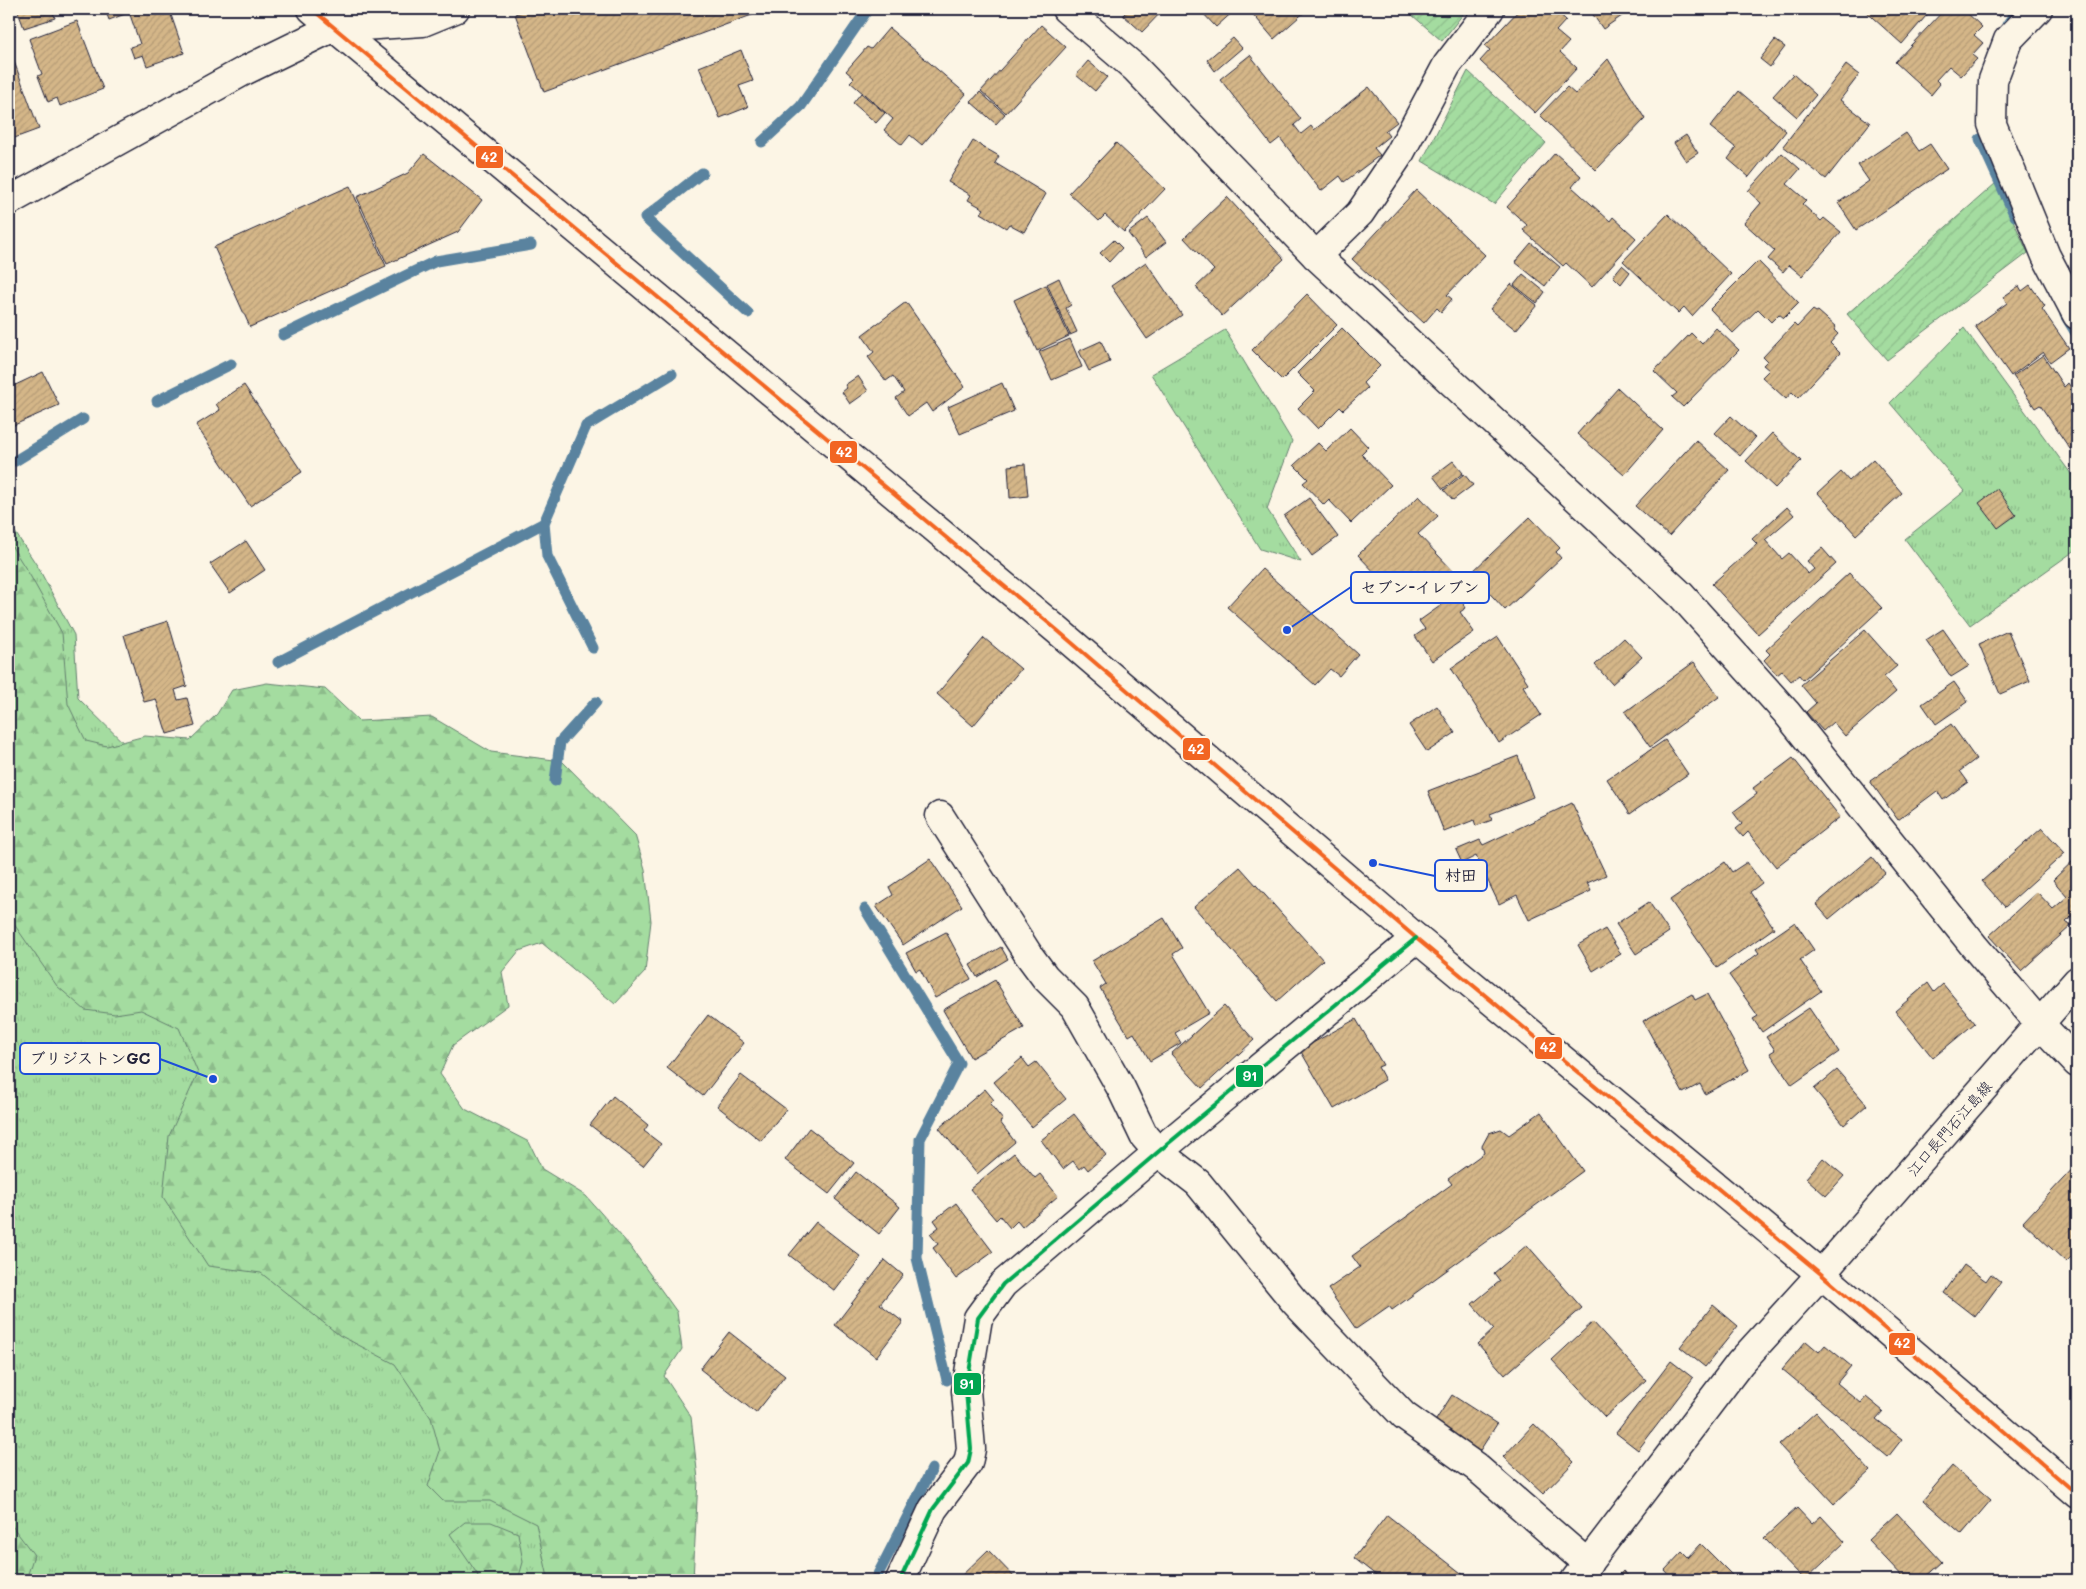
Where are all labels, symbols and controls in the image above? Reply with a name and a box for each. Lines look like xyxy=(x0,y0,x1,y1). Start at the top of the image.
line badge: 42 xyxy=(475,145,504,169)
text: 42 xyxy=(481,147,498,166)
line badge: 42 xyxy=(829,440,858,464)
text: 42 xyxy=(836,442,853,461)
callout: セブン-イレブン xyxy=(1351,572,1489,603)
text: セブン-イレブン xyxy=(1361,576,1479,597)
line badge: 42 xyxy=(1182,737,1211,761)
text: 42 xyxy=(1188,739,1205,758)
callout: 村田 xyxy=(1435,860,1487,891)
text: 村田 xyxy=(1445,864,1477,885)
line badge: 42 xyxy=(1534,1036,1563,1060)
text: 42 xyxy=(1540,1037,1557,1056)
callout: ブリジストンGC xyxy=(20,1043,160,1074)
text: ブリジストンGC xyxy=(30,1047,151,1068)
line badge: 91 xyxy=(1235,1064,1264,1088)
text: 91 xyxy=(1243,1066,1257,1085)
street label: 江口長門石江島線 xyxy=(1902,1076,1996,1180)
line badge: 42 xyxy=(1888,1332,1916,1356)
text: 42 xyxy=(1894,1333,1911,1352)
line badge: 91 xyxy=(953,1372,982,1396)
text: 91 xyxy=(960,1374,974,1393)

